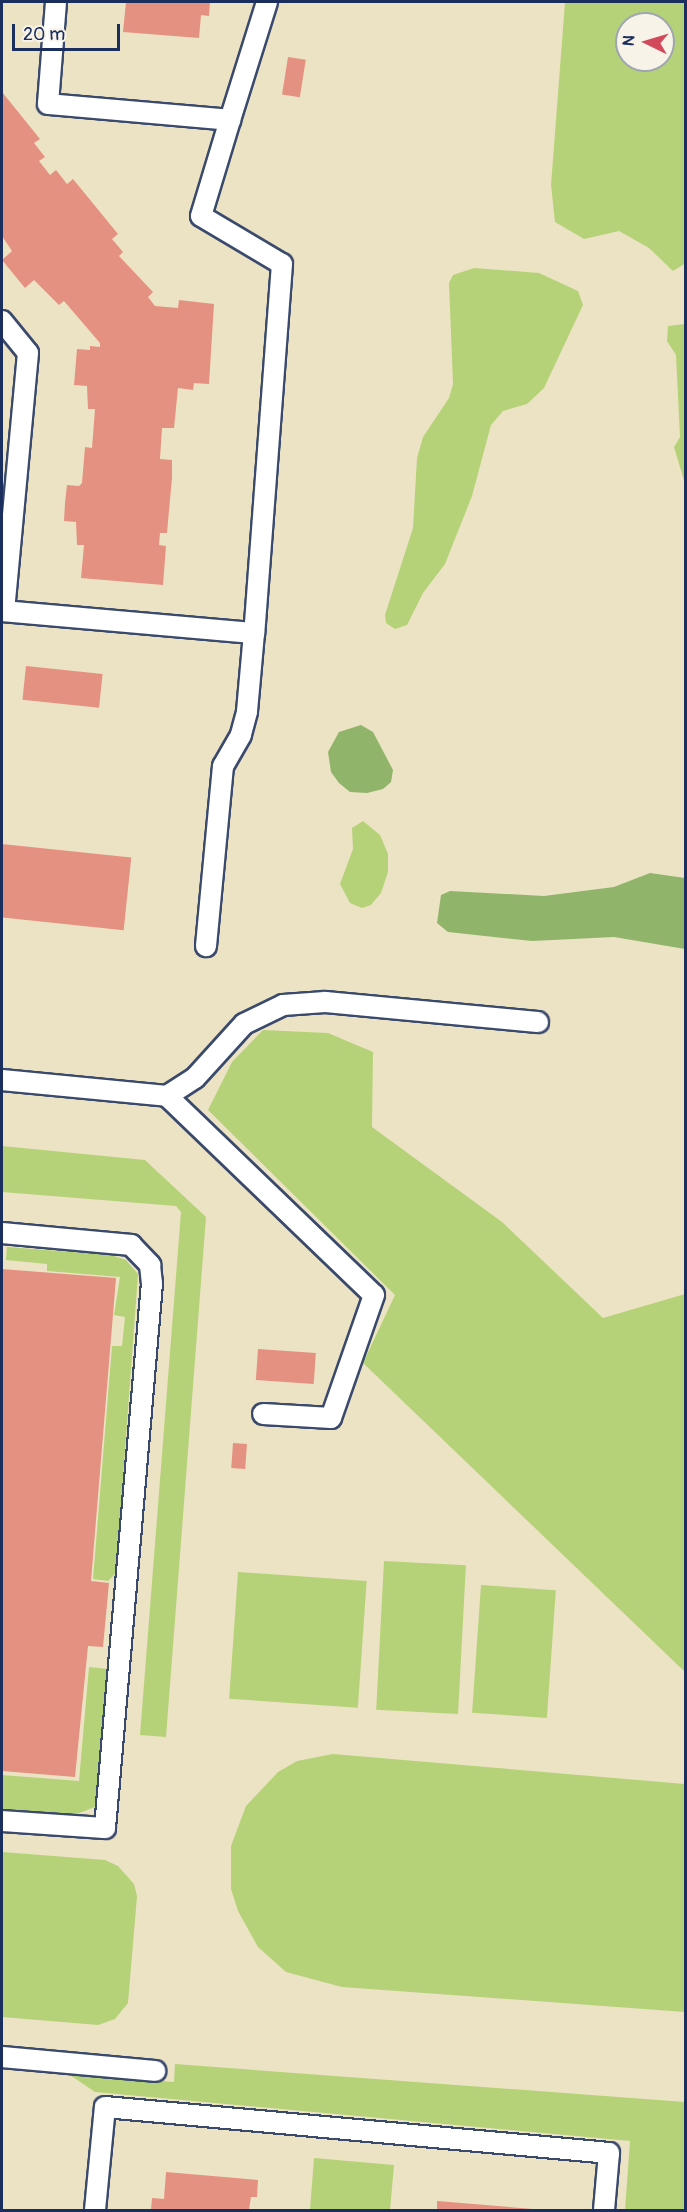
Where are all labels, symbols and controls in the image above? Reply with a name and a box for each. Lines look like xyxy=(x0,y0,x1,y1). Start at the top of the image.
scale bar xyxy=(15,12,123,50)
north arrow xyxy=(615,12,675,72)
text: 20 m xyxy=(23,23,65,46)
text: N xyxy=(619,34,639,47)

